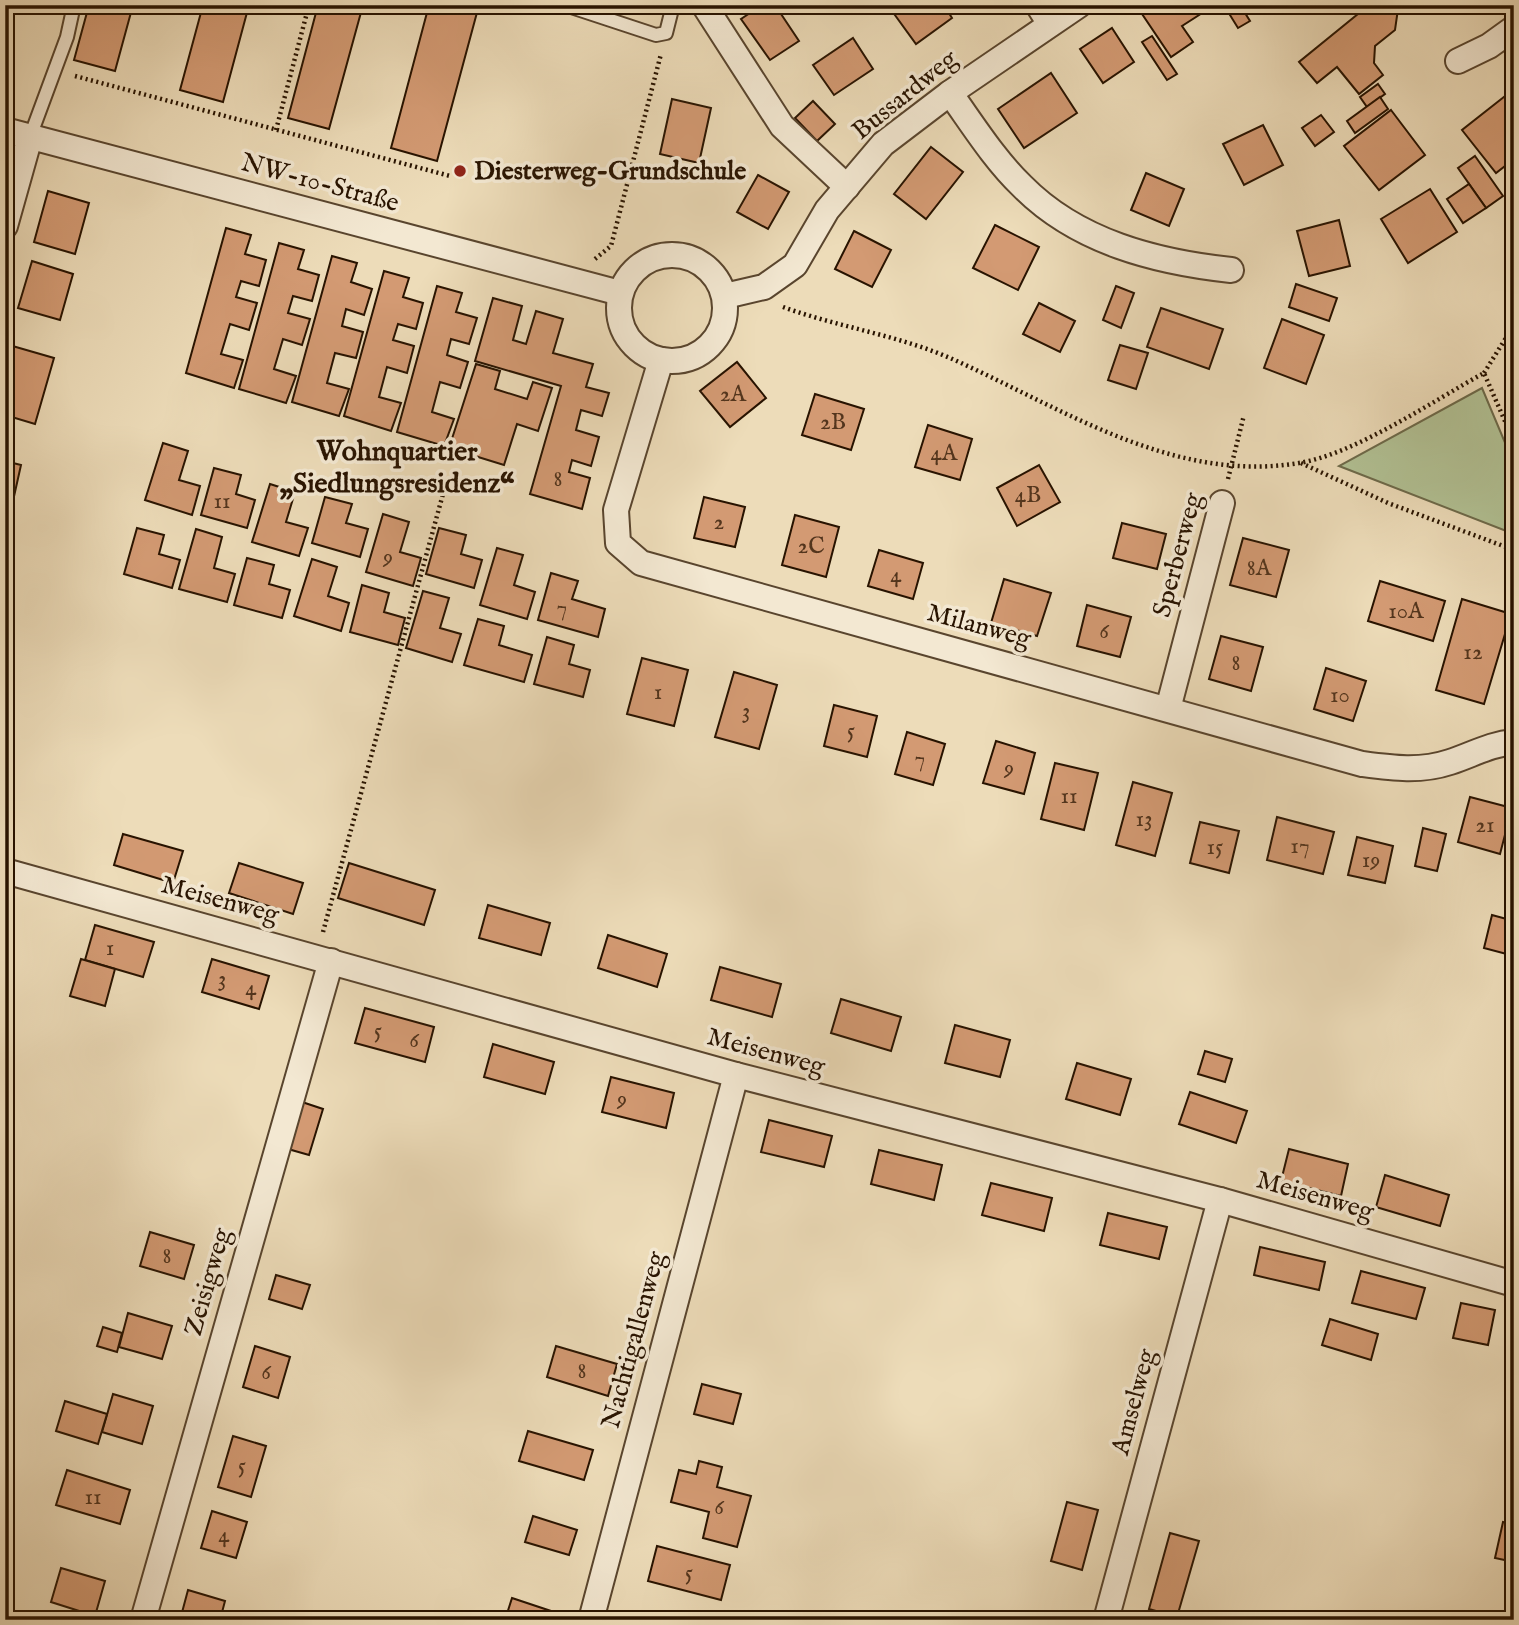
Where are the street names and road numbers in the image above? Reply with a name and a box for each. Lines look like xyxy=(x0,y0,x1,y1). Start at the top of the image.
street label: Bussardweg xyxy=(846,42,965,148)
street label: NW-10-Straße xyxy=(237,146,403,220)
street label: Sperberweg xyxy=(1146,488,1211,621)
street label: Milanweg xyxy=(923,596,1035,656)
street label: Meisenweg xyxy=(157,868,283,932)
street label: Meisenweg xyxy=(703,1020,829,1084)
street label: Meisenweg xyxy=(1252,1163,1378,1229)
street label: Zeisigweg xyxy=(177,1223,239,1340)
street label: Nachtigallenweg xyxy=(595,1247,674,1432)
street label: Amselweg xyxy=(1104,1345,1164,1460)

